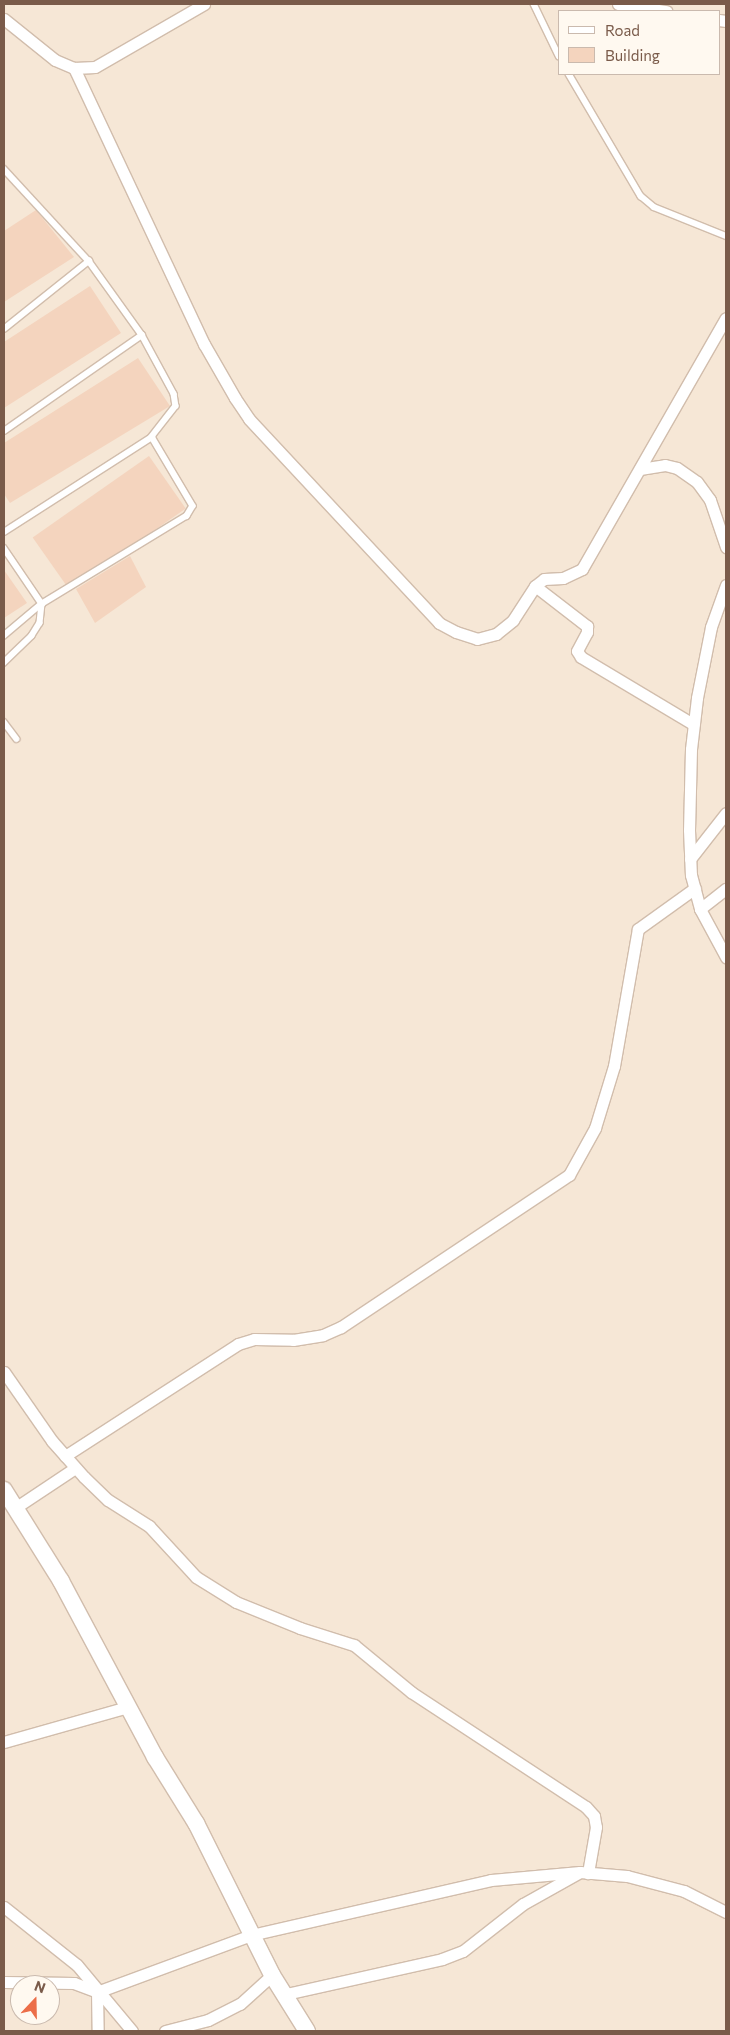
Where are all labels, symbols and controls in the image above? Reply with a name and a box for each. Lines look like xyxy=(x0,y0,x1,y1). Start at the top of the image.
legend xyxy=(558,10,720,75)
text: Road xyxy=(605,21,640,39)
text: Building xyxy=(605,46,660,64)
north arrow xyxy=(10,1975,60,2025)
text: N xyxy=(32,1977,48,1996)

